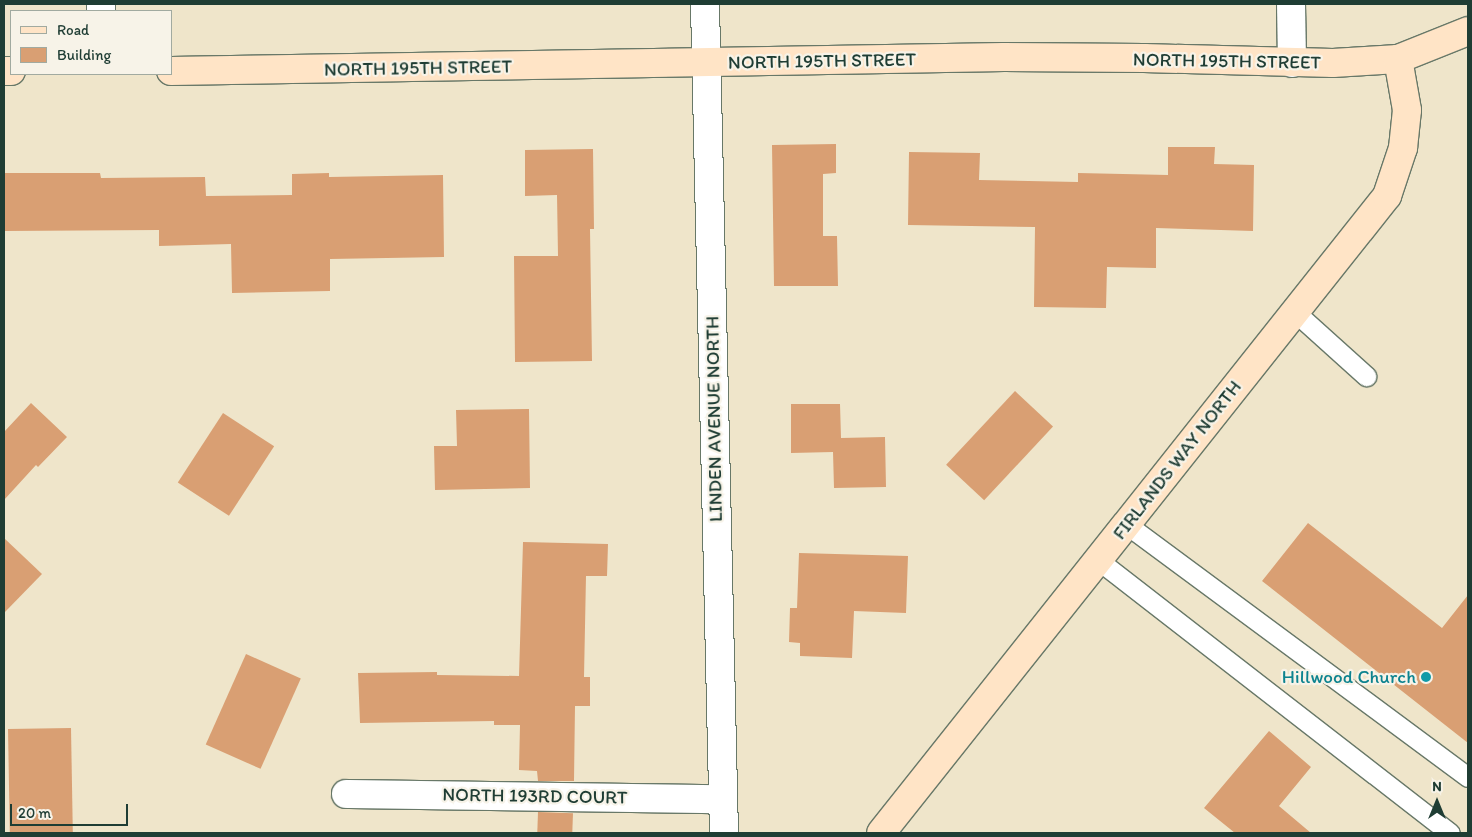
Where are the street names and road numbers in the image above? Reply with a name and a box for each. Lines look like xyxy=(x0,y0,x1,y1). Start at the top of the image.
street label: NORTH 195TH STREET xyxy=(728,48,916,74)
street label: NORTH 195TH STREET xyxy=(1133,48,1321,74)
street label: NORTH 195TH STREET xyxy=(324,55,512,81)
street label: LINDEN AVENUE NORTH xyxy=(701,316,727,522)
street label: FIRLANDS WAY NORTH xyxy=(1108,376,1246,544)
street label: NORTH 193RD COURT xyxy=(443,783,627,809)

